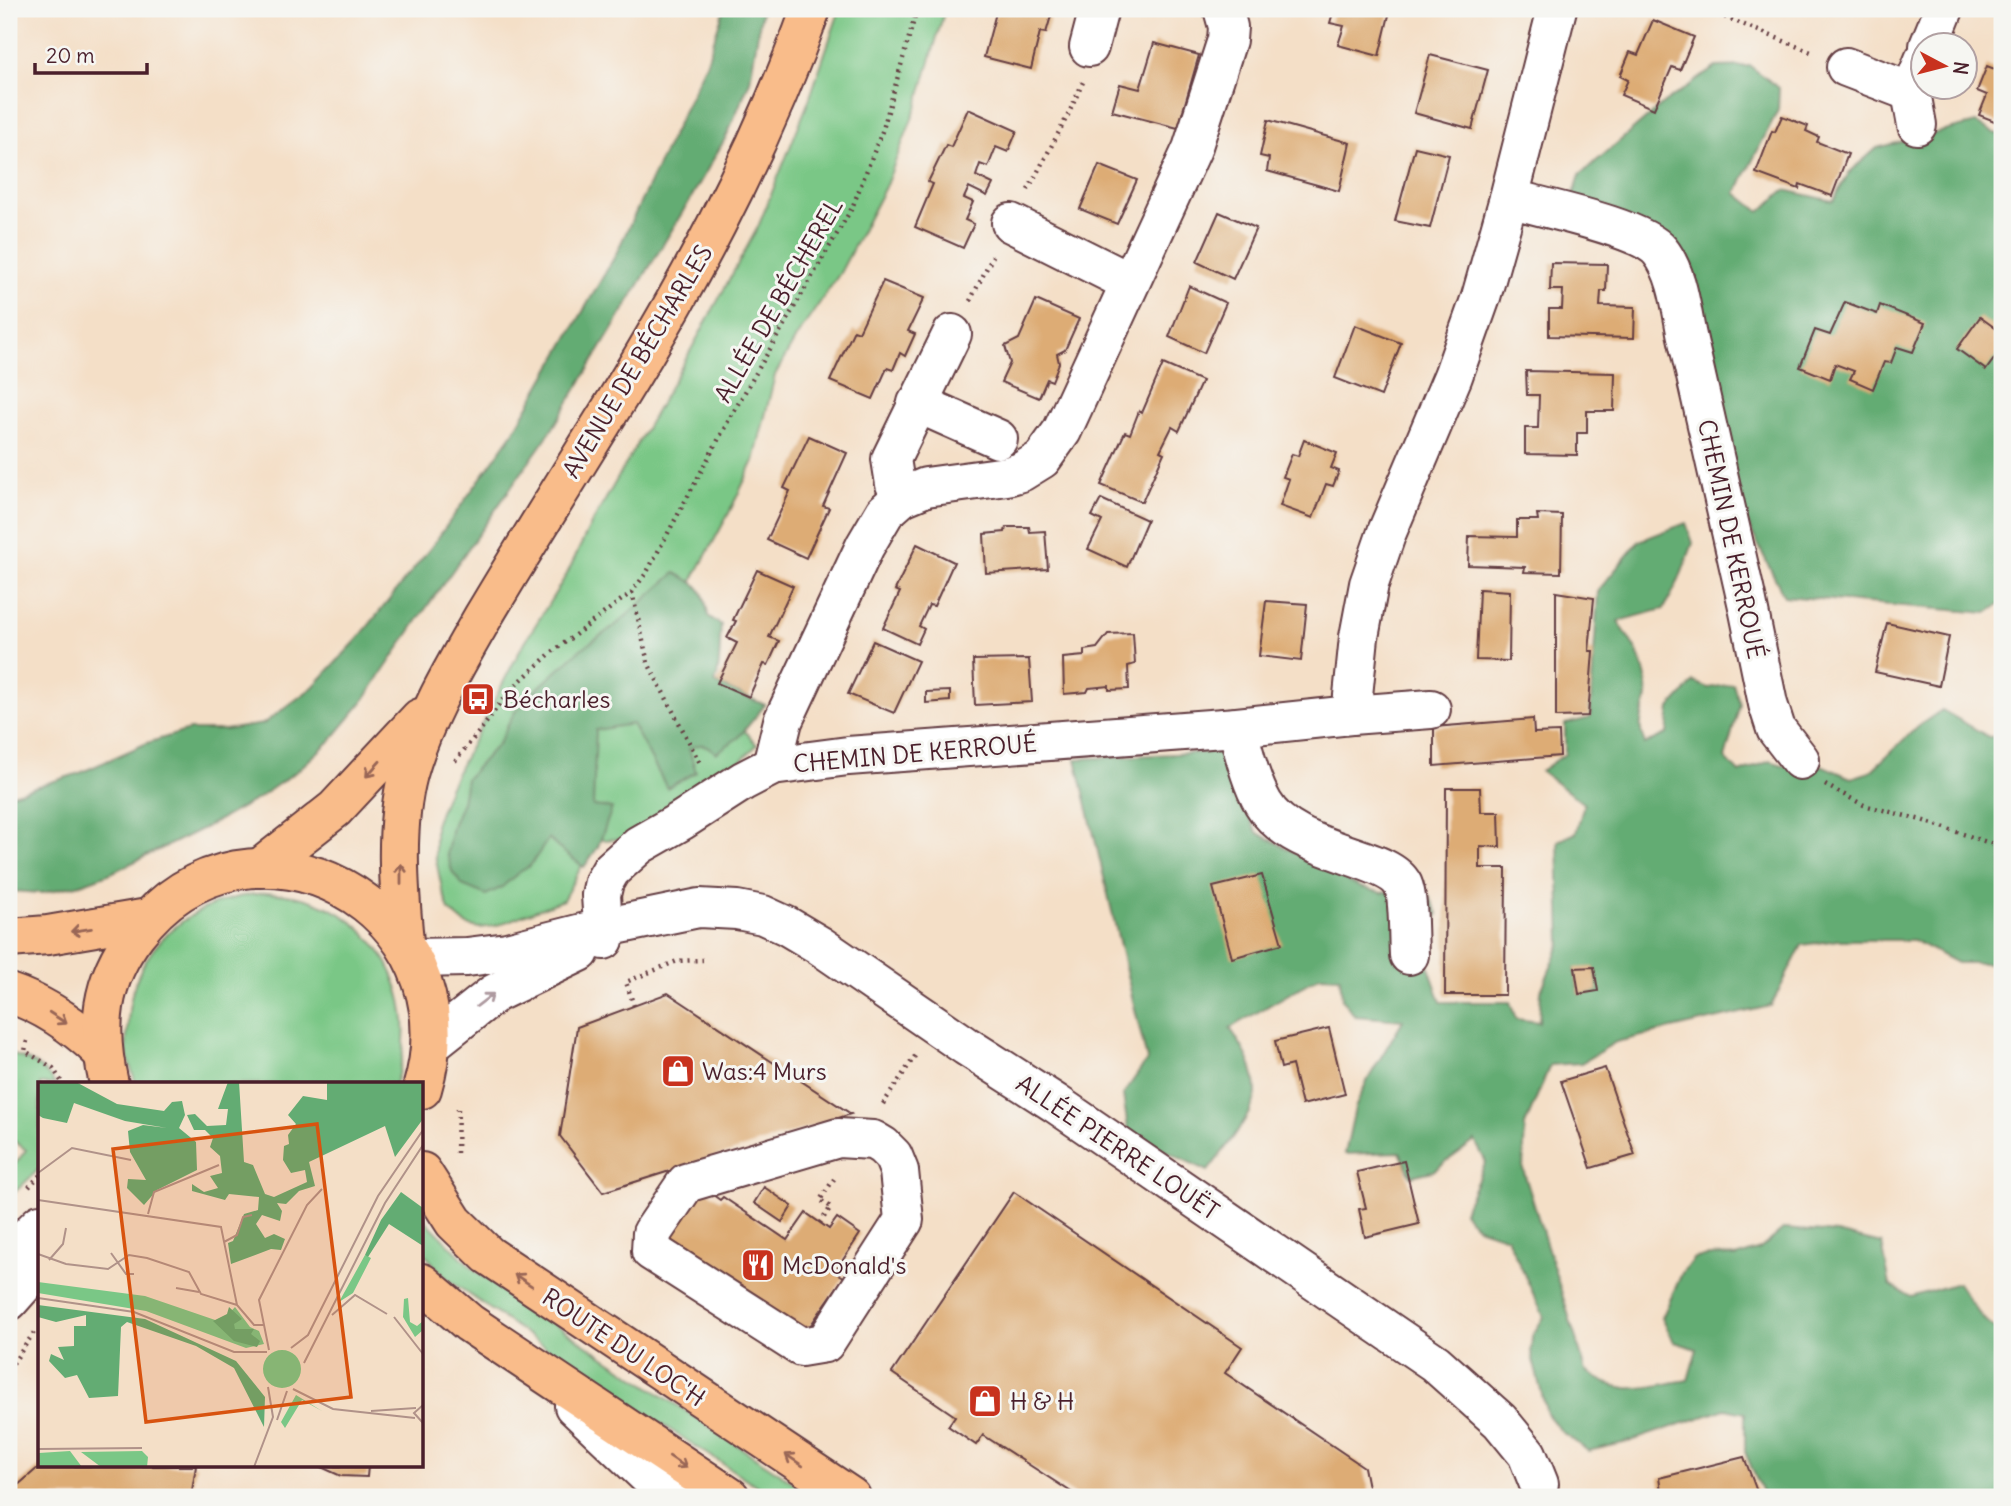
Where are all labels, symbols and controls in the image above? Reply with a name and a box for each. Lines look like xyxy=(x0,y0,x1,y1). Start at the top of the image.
scale bar xyxy=(35,32,147,76)
north arrow xyxy=(1910,32,1980,102)
text: 20 m xyxy=(46,42,95,69)
text: N xyxy=(1948,60,1974,76)
street label: ALLÉE DE BÉCHEREL xyxy=(707,192,849,408)
street label: AVENUE DE BÉCHARLES xyxy=(555,239,719,483)
street label: CHEMIN DE KERROUÉ xyxy=(1692,416,1772,662)
bus stop icon: Bécharles xyxy=(459,680,497,718)
place label: Bécharles xyxy=(503,684,610,714)
street label: CHEMIN DE KERROUÉ xyxy=(792,727,1038,779)
one-way arrow xyxy=(365,760,381,778)
one-way arrow xyxy=(394,863,408,886)
one-way arrow xyxy=(70,924,93,937)
one-way arrow xyxy=(475,993,494,1008)
one-way arrow xyxy=(48,1010,67,1025)
shop icon: Was:4 Murs xyxy=(659,1052,697,1090)
place label: Was:4 Murs xyxy=(702,1056,827,1086)
street label: ALLÉE PIERRE LOUËT xyxy=(1011,1068,1225,1226)
inset map xyxy=(38,1082,424,1468)
restaurant icon: McDonald's xyxy=(739,1246,777,1284)
place label: McDonald's xyxy=(782,1250,906,1280)
one-way arrow xyxy=(513,1273,533,1287)
street label: ROUTE DU LOC'H xyxy=(537,1281,711,1413)
shop icon: H & H xyxy=(966,1382,1004,1420)
place label: H & H xyxy=(1010,1386,1074,1416)
one-way arrow xyxy=(785,1452,804,1467)
one-way arrow xyxy=(668,1455,688,1469)

